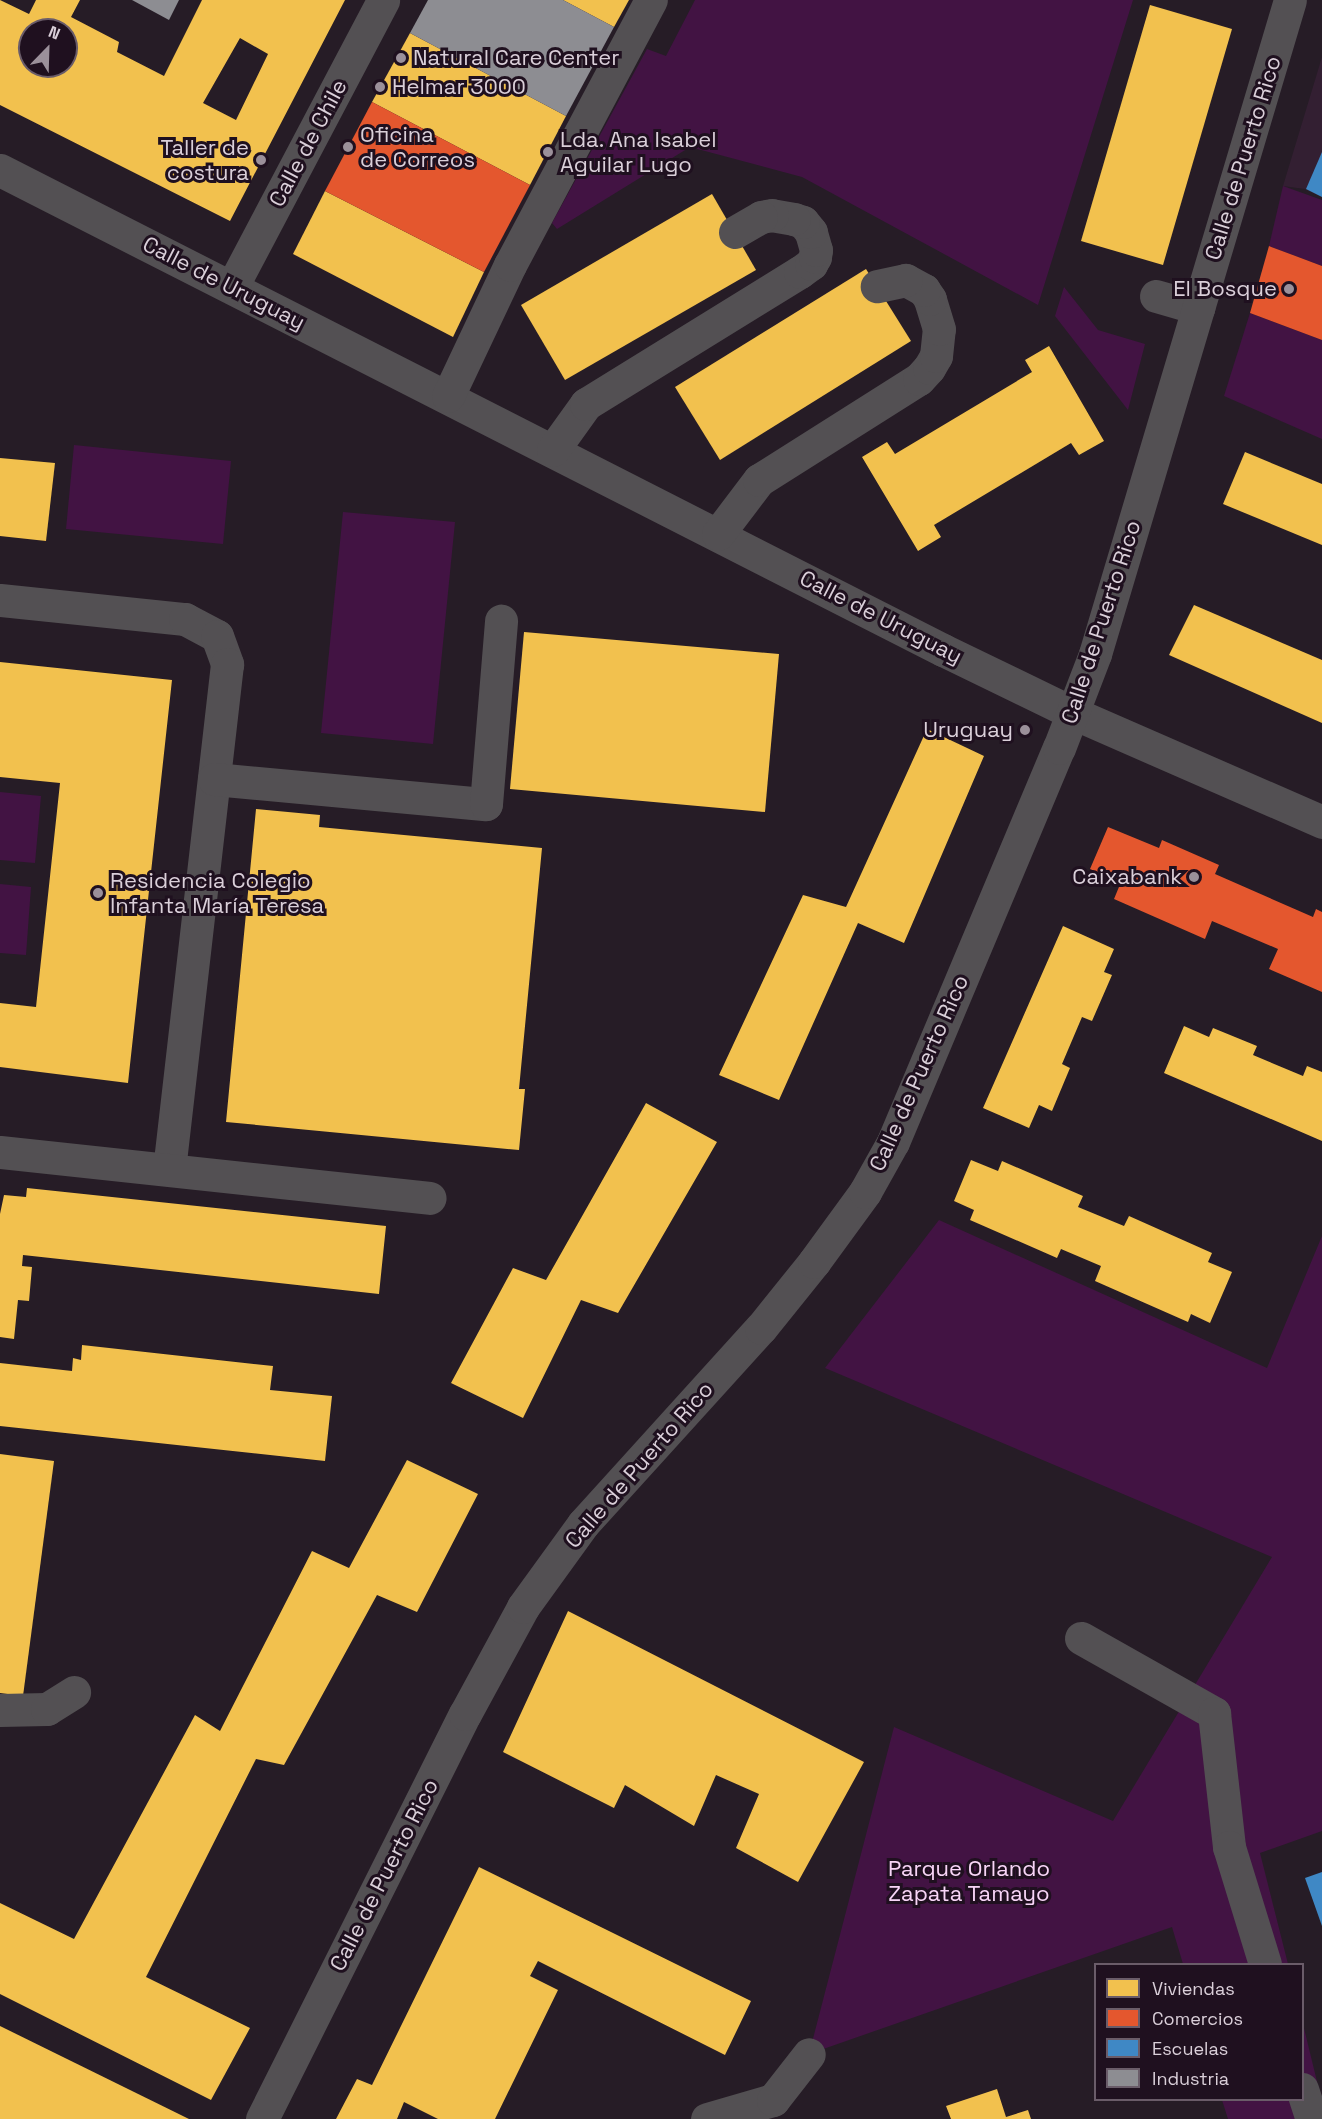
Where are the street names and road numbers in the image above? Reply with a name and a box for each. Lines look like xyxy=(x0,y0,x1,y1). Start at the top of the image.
street label: Calle de Puerto Rico xyxy=(1199,53,1287,263)
street label: Calle de Chile xyxy=(263,75,353,211)
street label: Calle de Uruguay xyxy=(138,231,310,335)
street label: Calle de Puerto Rico xyxy=(1056,517,1146,727)
street label: Calle de Uruguay xyxy=(795,565,967,669)
street label: Calle de Puerto Rico xyxy=(864,971,974,1175)
street label: Calle de Puerto Rico xyxy=(559,1376,719,1554)
street label: Calle de Puerto Rico xyxy=(324,1775,444,1975)

